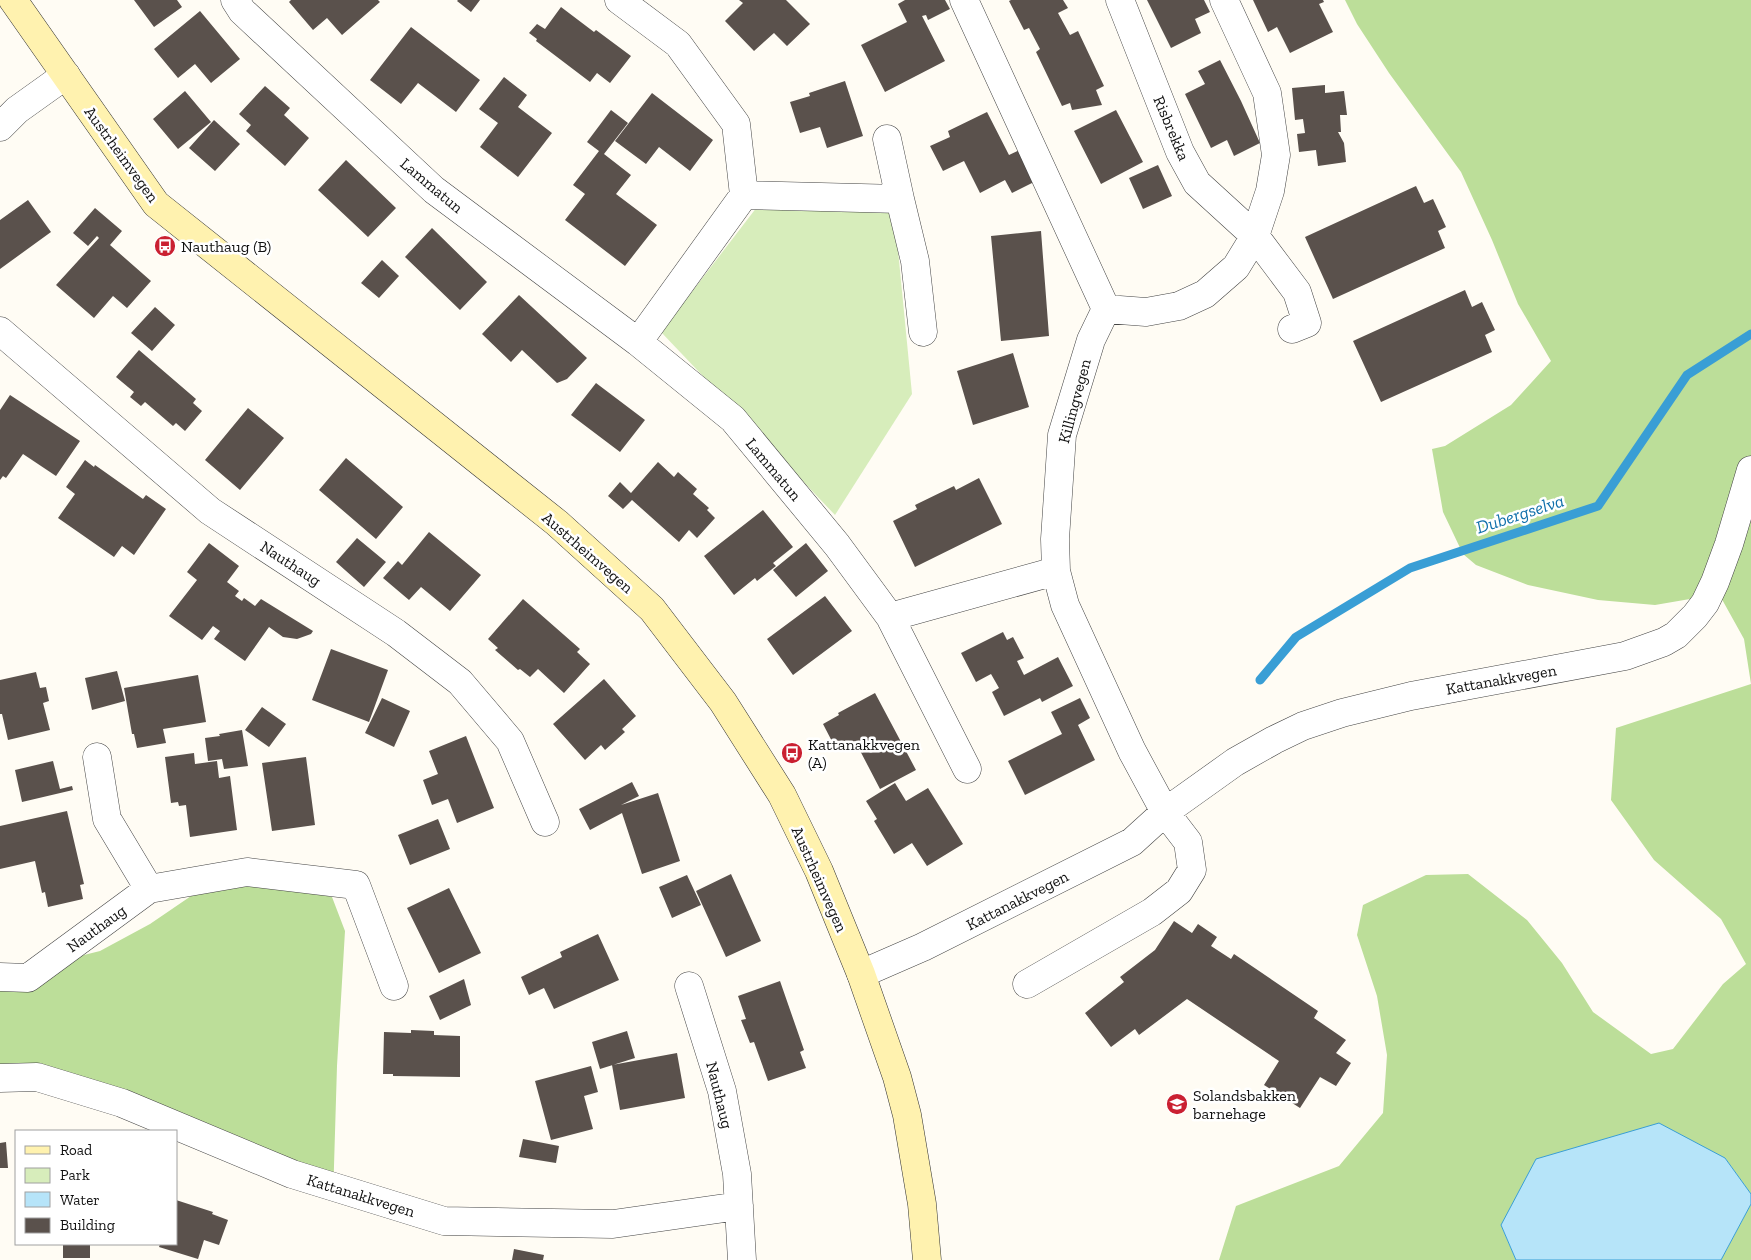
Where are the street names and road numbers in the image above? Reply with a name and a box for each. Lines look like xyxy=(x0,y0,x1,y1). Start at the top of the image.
street label: Risbrekka xyxy=(1149,93,1194,164)
street label: Austrheimvegen xyxy=(80,103,163,207)
street label: Lammatun xyxy=(397,154,467,218)
street label: Killingvegen xyxy=(1054,356,1095,445)
street label: Lammatun xyxy=(742,434,806,505)
street label: Austrheimvegen xyxy=(538,508,638,597)
street label: Nauthaug xyxy=(257,537,325,590)
street label: Kattanakkvegen xyxy=(1444,660,1559,699)
street label: Austrheimvegen xyxy=(788,823,852,936)
street label: Kattanakkvegen xyxy=(963,866,1072,934)
street label: Nauthaug xyxy=(63,900,130,956)
street label: Nauthaug xyxy=(702,1060,737,1131)
street label: Kattanakkvegen xyxy=(305,1170,418,1221)

